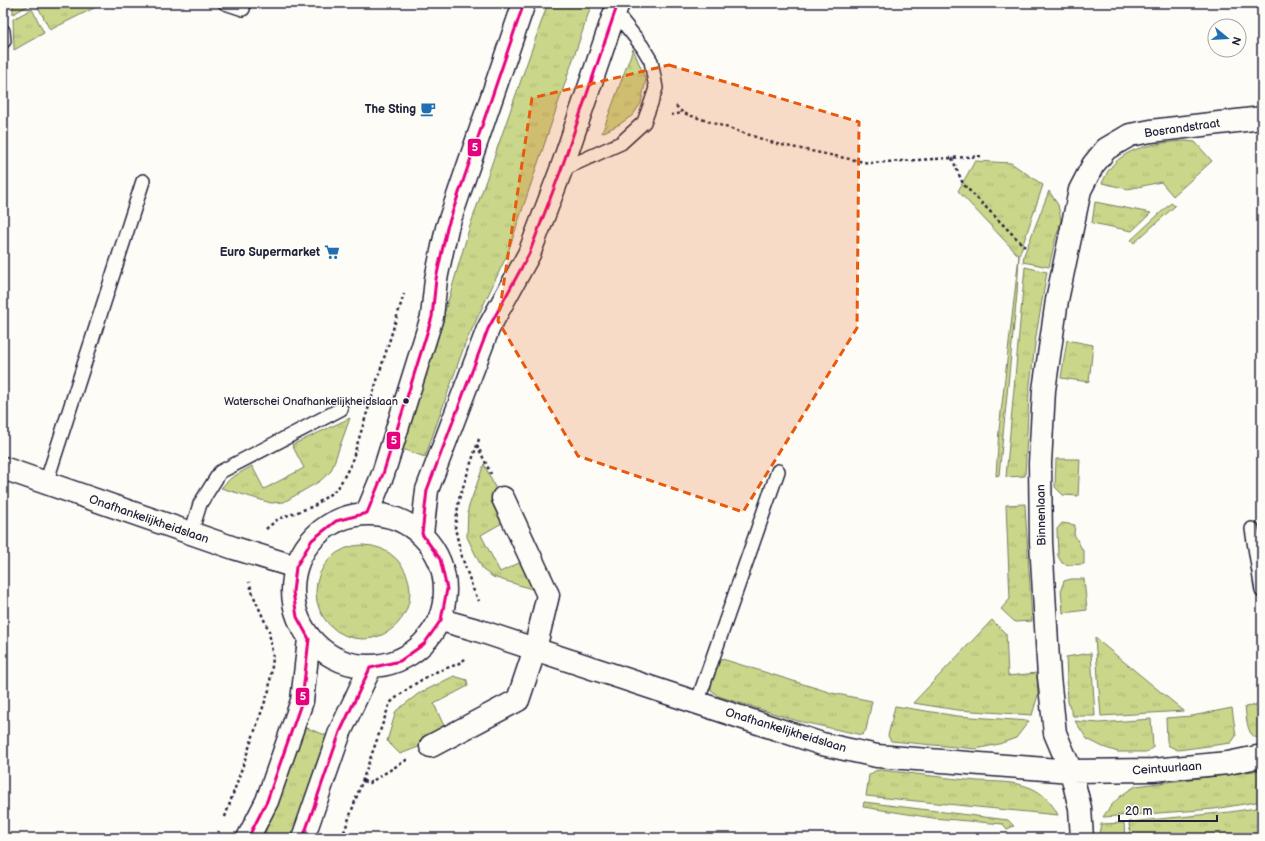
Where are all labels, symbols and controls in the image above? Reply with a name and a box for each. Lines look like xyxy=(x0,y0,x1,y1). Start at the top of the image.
north arrow xyxy=(1207,18,1247,58)
text: N xyxy=(1229,35,1243,47)
cafe icon: The Sting xyxy=(419,100,437,118)
place label: The Sting xyxy=(365,102,416,117)
street label: Bosrandstraat xyxy=(1143,116,1221,141)
line badge: 5 xyxy=(467,138,482,157)
text: 5 xyxy=(472,141,479,154)
supermarket icon: Euro Supermarket xyxy=(323,243,341,261)
place label: Euro Supermarket xyxy=(220,245,320,260)
place label: Waterschei Onafhankelijkheidslaan xyxy=(224,395,398,408)
marker: Waterschei Onafhankelijkheidslaan xyxy=(401,396,411,406)
line badge: 5 xyxy=(386,431,401,450)
text: 5 xyxy=(391,434,398,447)
street label: Binnenlaan xyxy=(1033,484,1050,546)
street label: Onafhankelijkheidslaan xyxy=(87,492,211,547)
line badge: 5 xyxy=(295,687,310,706)
text: 5 xyxy=(300,690,307,703)
street label: Onafhankelijkheidslaan xyxy=(723,705,848,756)
street label: Ceintuurlaan xyxy=(1132,759,1202,778)
scale bar xyxy=(1119,797,1217,823)
text: 20 m xyxy=(1125,804,1152,819)

